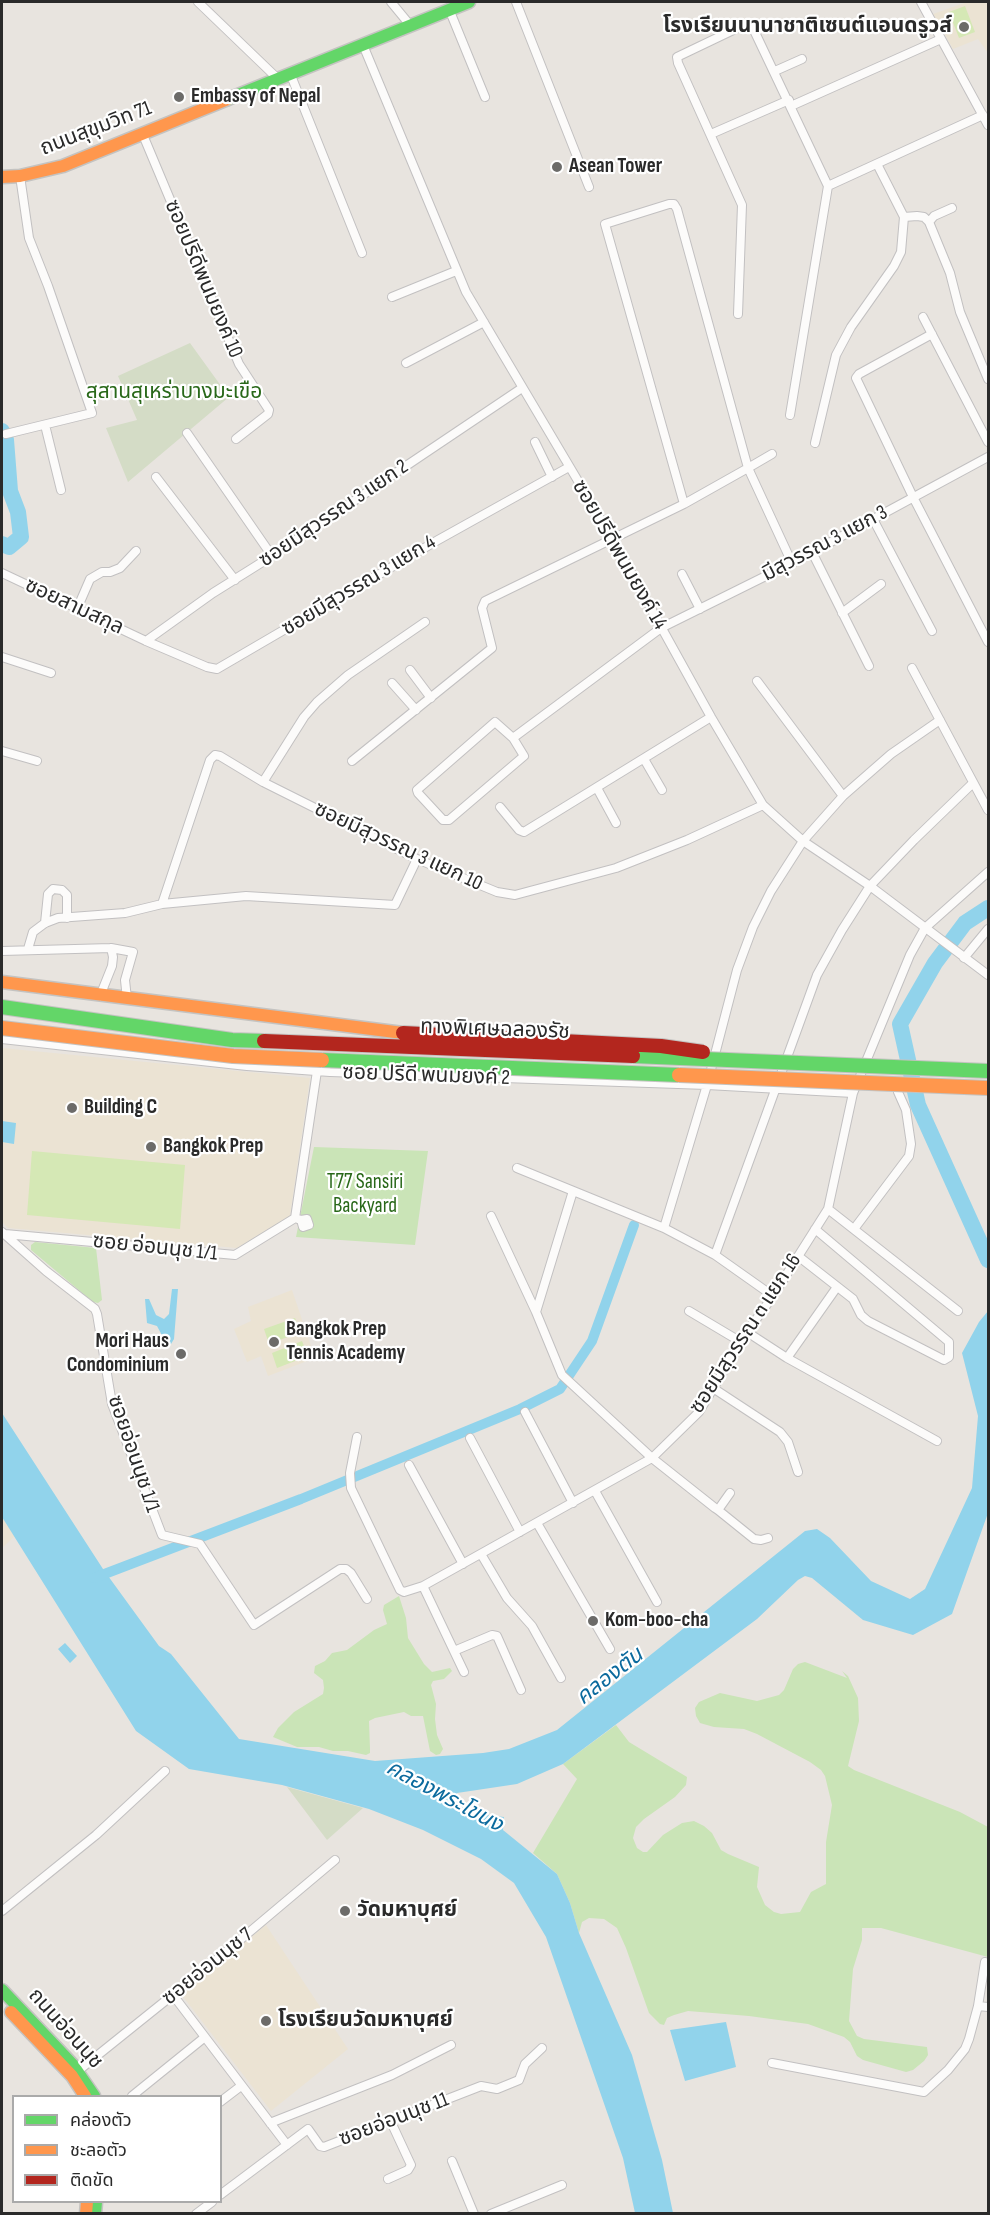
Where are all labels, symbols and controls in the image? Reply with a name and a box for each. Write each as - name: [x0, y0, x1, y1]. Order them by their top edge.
- place label: โรงเรียนนานาชาติเซนต์แอนดรูวส์: [663, 14, 952, 40]
- marker: โรงเรียนนานาชาติเซนต์แอนดรูวส์: [957, 20, 971, 34]
- place label: Embassy of Nepal: [191, 84, 321, 110]
- marker: Embassy of Nepal: [172, 90, 186, 104]
- street label: ถนนสุขุมวิท 71: [37, 96, 155, 162]
- place label: Asean Tower: [569, 154, 662, 180]
- marker: Asean Tower: [550, 160, 564, 174]
- street label: ซอยปรีดีพนมยงค์ 10: [158, 196, 248, 362]
- park label: สุสานสุเหร่าบางมะเขือ: [86, 380, 262, 406]
- street label: ซอยมีสุวรรณ 3 แยก 2: [254, 455, 414, 573]
- street label: ซอยปรีดีพนมยงค์ 14: [566, 476, 672, 634]
- street label: มีสุวรรณ 3 แยก 3: [758, 500, 892, 588]
- street label: ซอยมีสุวรรณ 3 แยก 4: [278, 530, 440, 642]
- street label: ซอยสามสกุล: [21, 573, 127, 641]
- street label: ซอยมีสุวรรณ 3 แยก 10: [310, 797, 486, 897]
- street label: ทางพิเศษฉลองรัช: [420, 1015, 570, 1045]
- street label: ซอย ปรีดี พนมยงค์ 2: [342, 1060, 510, 1092]
- place label: Building C: [84, 1095, 157, 1121]
- marker: Building C: [65, 1101, 79, 1115]
- place label: Bangkok Prep: [163, 1134, 263, 1160]
- marker: Bangkok Prep: [144, 1140, 158, 1154]
- park label: T77 Sansiri Backyard: [327, 1170, 403, 1220]
- street label: ซอย อ่อนนุช 1/1: [91, 1229, 219, 1267]
- street label: ซอยมีสุวรรณ ๓ แยก 16: [685, 1249, 807, 1419]
- place label: Bangkok Prep Tennis Academy: [286, 1317, 405, 1367]
- place label: Mori Haus Condominium: [67, 1329, 169, 1379]
- marker: Bangkok Prep Tennis Academy: [267, 1335, 281, 1349]
- marker: Mori Haus Condominium: [174, 1347, 188, 1361]
- street label: ซอยอ่อนนุช 1/1: [101, 1392, 165, 1516]
- place label: Kom-boo-cha: [605, 1608, 708, 1634]
- marker: Kom-boo-cha: [586, 1614, 600, 1628]
- water label: คลองตัน: [571, 1643, 649, 1711]
- water label: คลองพระโขนง: [381, 1755, 507, 1839]
- place label: วัดมหาบุศย์: [357, 1898, 457, 1924]
- marker: วัดมหาบุศย์: [338, 1904, 352, 1918]
- street label: ซอยอ่อนนุช 7: [158, 1923, 258, 2011]
- street label: ถนนอ่อนนุช: [22, 1983, 108, 2075]
- place label: โรงเรียนวัดมหาบุศย์: [278, 2008, 453, 2034]
- marker: โรงเรียนวัดมหาบุศย์: [259, 2014, 273, 2028]
- street label: ซอยอ่อนนุช 11: [336, 2088, 452, 2152]
- legend: [12, 2095, 222, 2203]
- text: คล่องตัว: [70, 2110, 132, 2131]
- text: ชะลอตัว: [70, 2140, 127, 2161]
- text: ติดขัด: [70, 2170, 113, 2191]

